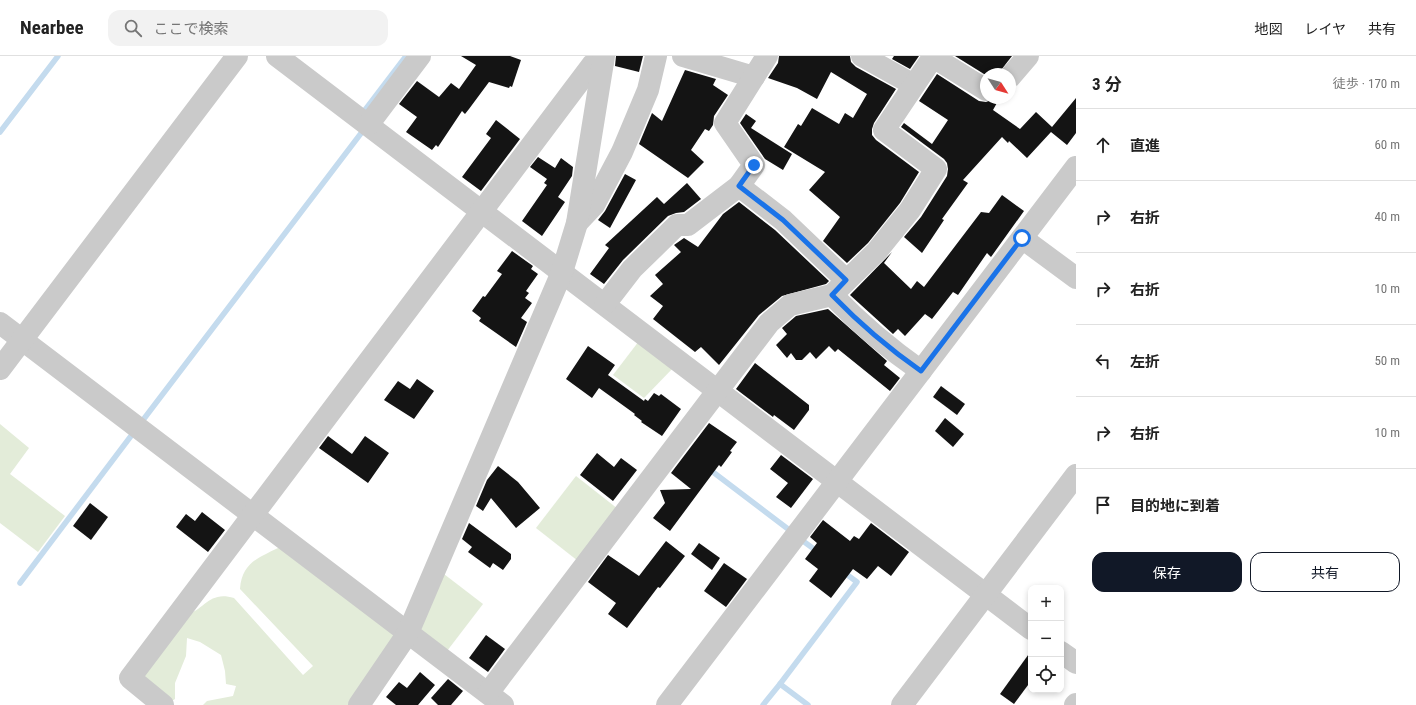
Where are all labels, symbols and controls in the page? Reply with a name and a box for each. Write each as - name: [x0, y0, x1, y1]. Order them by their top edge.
- search box: [108, 10, 388, 46]
- text: Nearbee: [20, 16, 84, 39]
- icon: search: [122, 17, 144, 39]
- text: ここで検索: [154, 20, 229, 38]
- text: 地図: [1254, 21, 1282, 37]
- text: レイヤ: [1304, 21, 1346, 37]
- text: 共有: [1368, 21, 1396, 37]
- north arrow: [980, 68, 1016, 104]
- text: 3 分: [1092, 74, 1122, 94]
- text: 徒歩 · 170 m: [1333, 76, 1400, 91]
- icon: ahead: [1092, 134, 1114, 156]
- text: 直進: [1130, 137, 1160, 155]
- text: 60 m: [1374, 137, 1400, 152]
- route end: [745, 156, 763, 174]
- icon: right: [1092, 206, 1114, 228]
- text: 右折: [1130, 209, 1160, 227]
- text: 40 m: [1374, 209, 1400, 224]
- route start: [1013, 229, 1031, 247]
- icon: right: [1092, 278, 1114, 300]
- text: 右折: [1130, 281, 1160, 299]
- text: 10 m: [1374, 281, 1400, 296]
- icon: left: [1092, 350, 1114, 372]
- text: 左折: [1130, 353, 1160, 371]
- text: 50 m: [1374, 353, 1400, 368]
- icon: right: [1092, 422, 1114, 444]
- text: 右折: [1130, 425, 1160, 443]
- text: 10 m: [1374, 425, 1400, 440]
- icon: arrive: [1092, 494, 1114, 516]
- text: 目的地に到着: [1130, 497, 1220, 515]
- button: 保存: [1092, 552, 1242, 592]
- button: 共有: [1250, 552, 1400, 592]
- map controls: [1028, 585, 1064, 693]
- button: +: [1028, 585, 1064, 621]
- button: −: [1028, 621, 1064, 657]
- button: locate: [1028, 657, 1064, 693]

